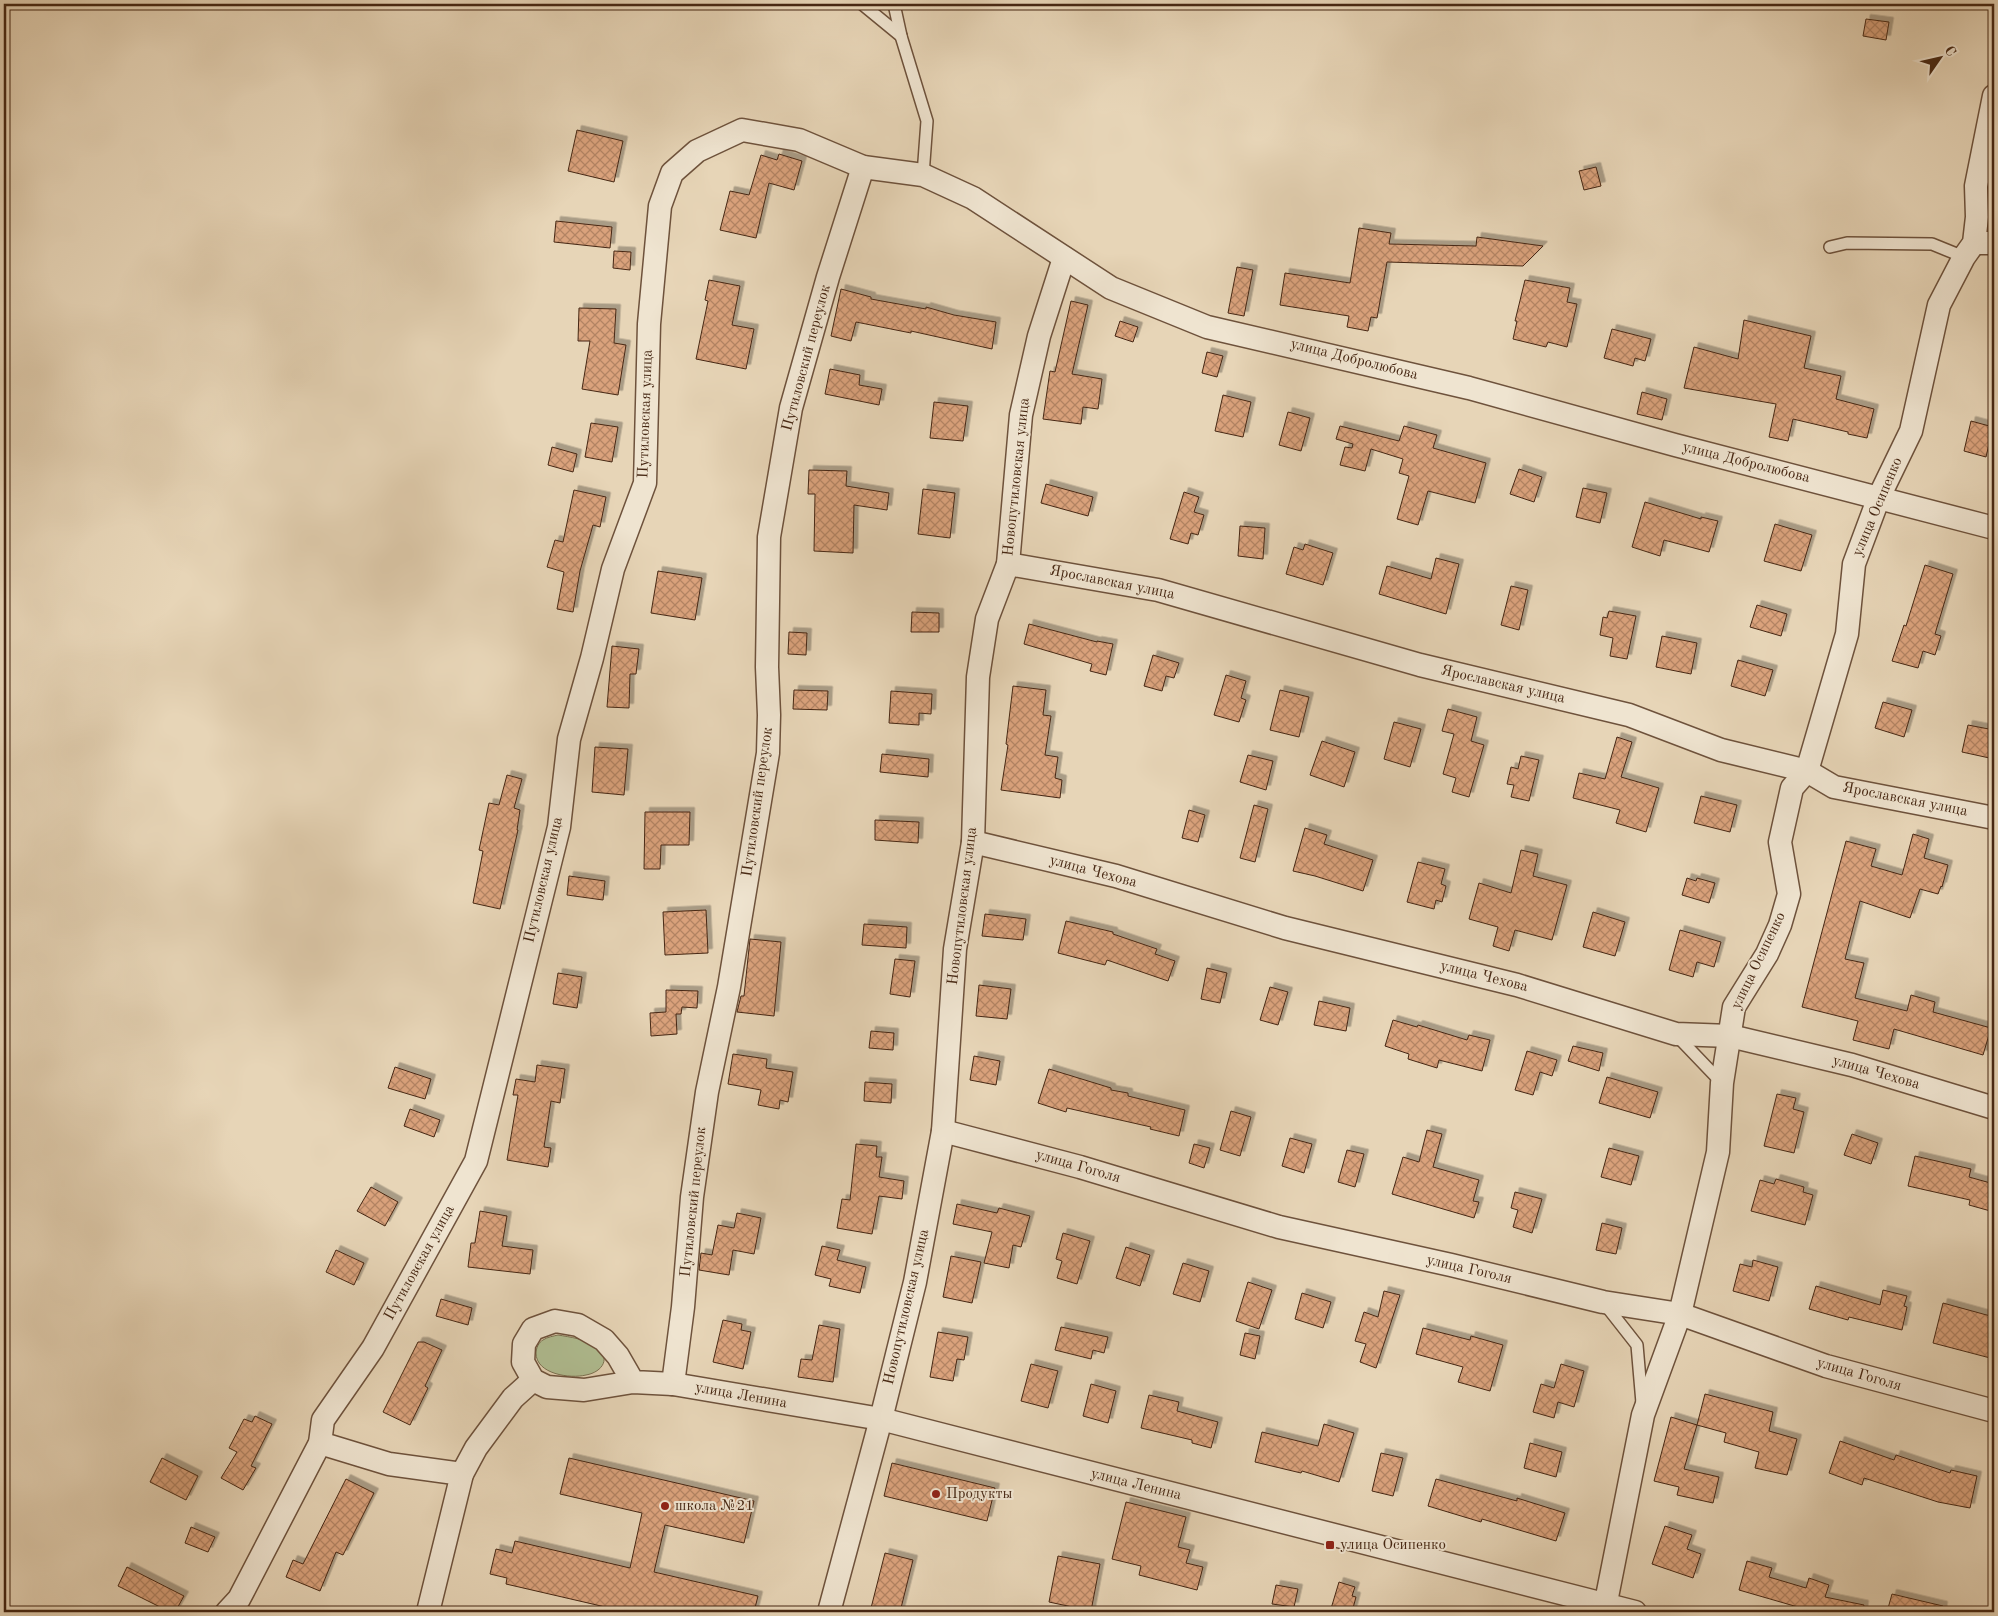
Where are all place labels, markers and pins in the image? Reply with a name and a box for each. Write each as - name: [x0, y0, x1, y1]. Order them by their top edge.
- place label: Продукты: [946, 1487, 1013, 1502]
- marker: Продукты: [930, 1488, 942, 1500]
- place label: школа №21: [675, 1499, 754, 1514]
- marker: школа №21: [659, 1500, 671, 1512]
- place label: улица Осипенко: [1340, 1538, 1446, 1553]
- marker: улица Осипенко: [1324, 1539, 1336, 1551]

